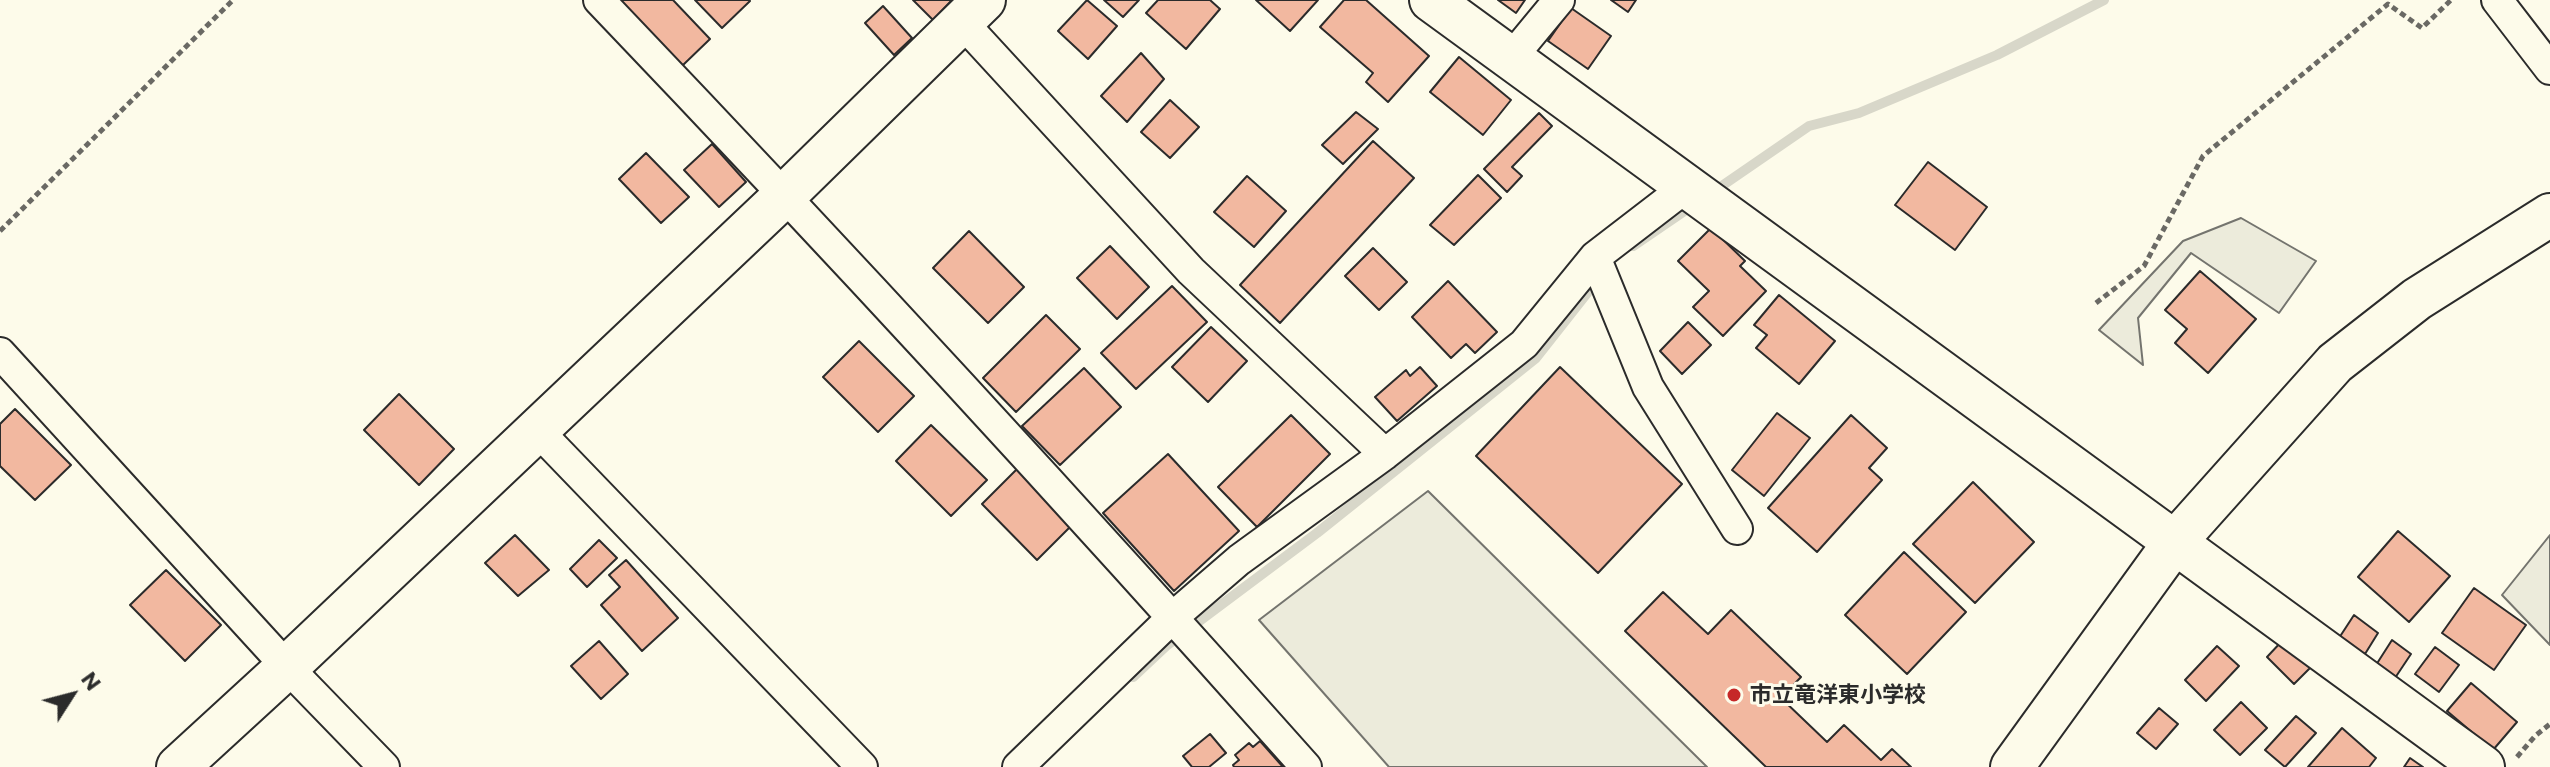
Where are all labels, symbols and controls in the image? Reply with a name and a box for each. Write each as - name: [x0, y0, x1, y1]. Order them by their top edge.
- north arrow: [32, 655, 112, 735]
- text: N: [76, 666, 108, 695]
- place label: 市立竜洋東小学校: [1750, 682, 1926, 708]
- marker: 市立竜洋東小学校: [1725, 686, 1743, 704]

